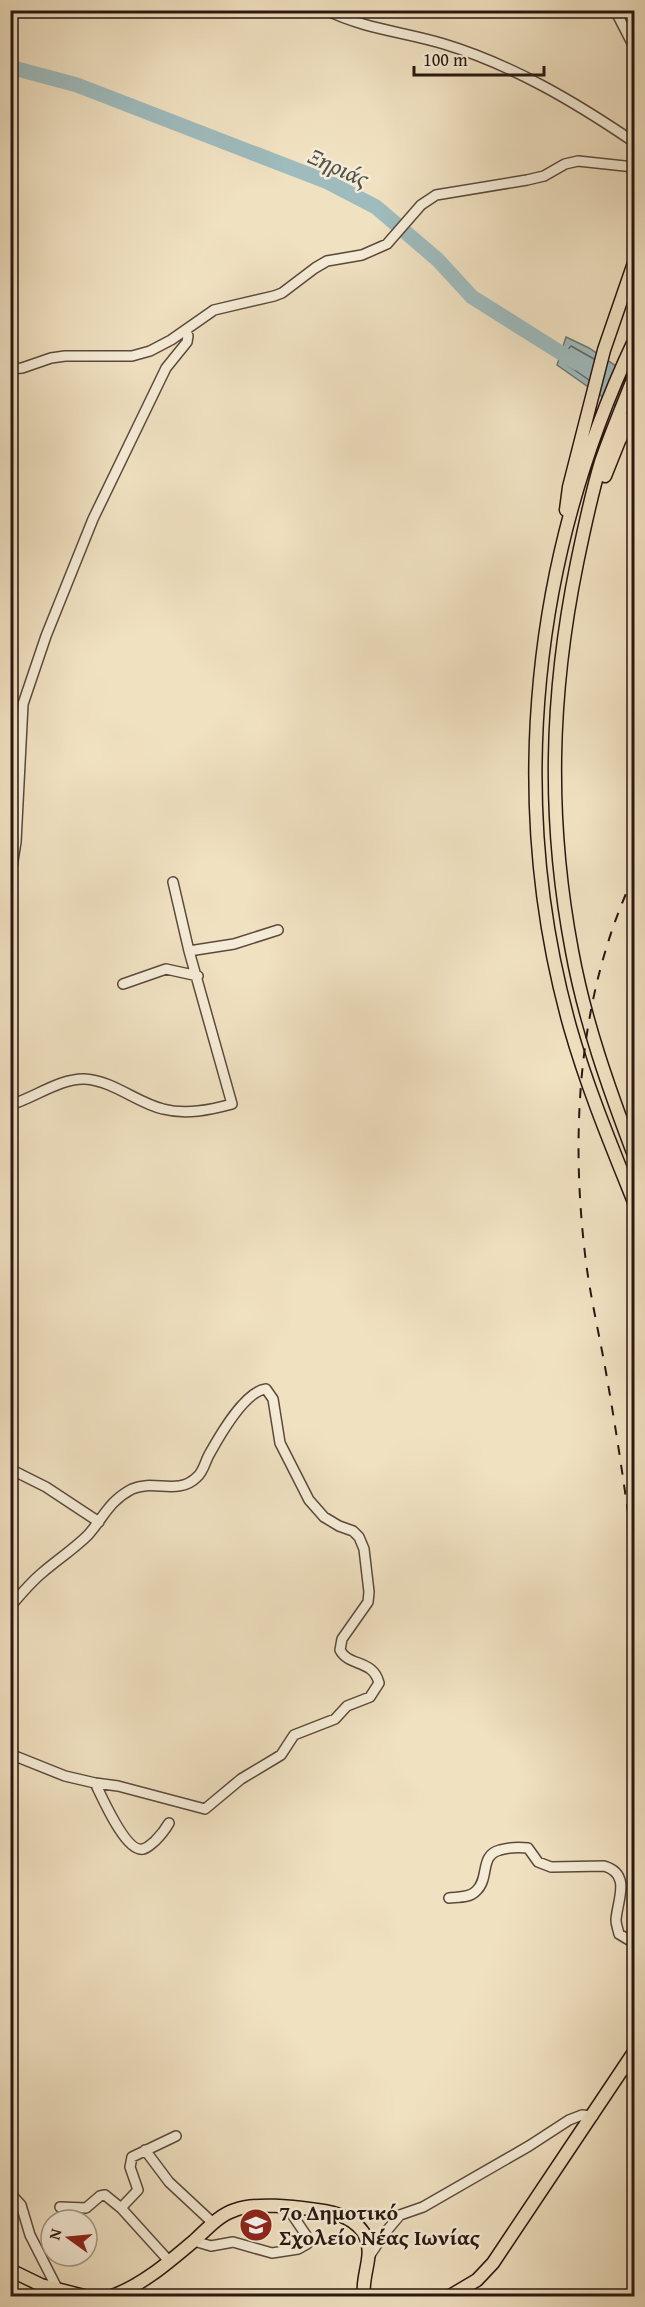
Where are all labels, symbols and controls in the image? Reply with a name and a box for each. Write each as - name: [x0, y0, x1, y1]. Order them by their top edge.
- scale bar: [414, 39, 544, 77]
- text: 100 m: [423, 46, 468, 73]
- water label: Ξηριάς: [303, 138, 375, 196]
- place label: 7ο Δημοτικό Σχολείο Νέας Ιωνίας: [279, 2196, 481, 2253]
- school or university icon: 7ο Δημοτικό Σχολείο Νέας Ιωνίας: [238, 2207, 274, 2243]
- north arrow: [39, 2208, 99, 2268]
- text: N: [42, 2226, 68, 2242]

